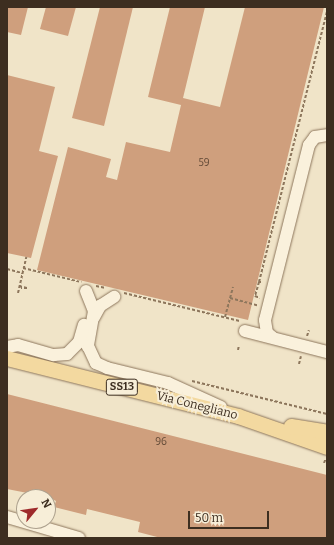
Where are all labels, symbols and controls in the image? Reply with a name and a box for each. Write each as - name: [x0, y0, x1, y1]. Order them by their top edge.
- house number: 59: [198, 158, 210, 170]
- road number: SS13: [105, 378, 139, 396]
- street label: Via Conegliano: [155, 389, 239, 423]
- house number: 96: [155, 437, 167, 449]
- north arrow: [16, 489, 56, 529]
- text: N: [38, 497, 54, 510]
- scale bar: [190, 503, 271, 529]
- text: 50 m: [195, 511, 223, 525]

